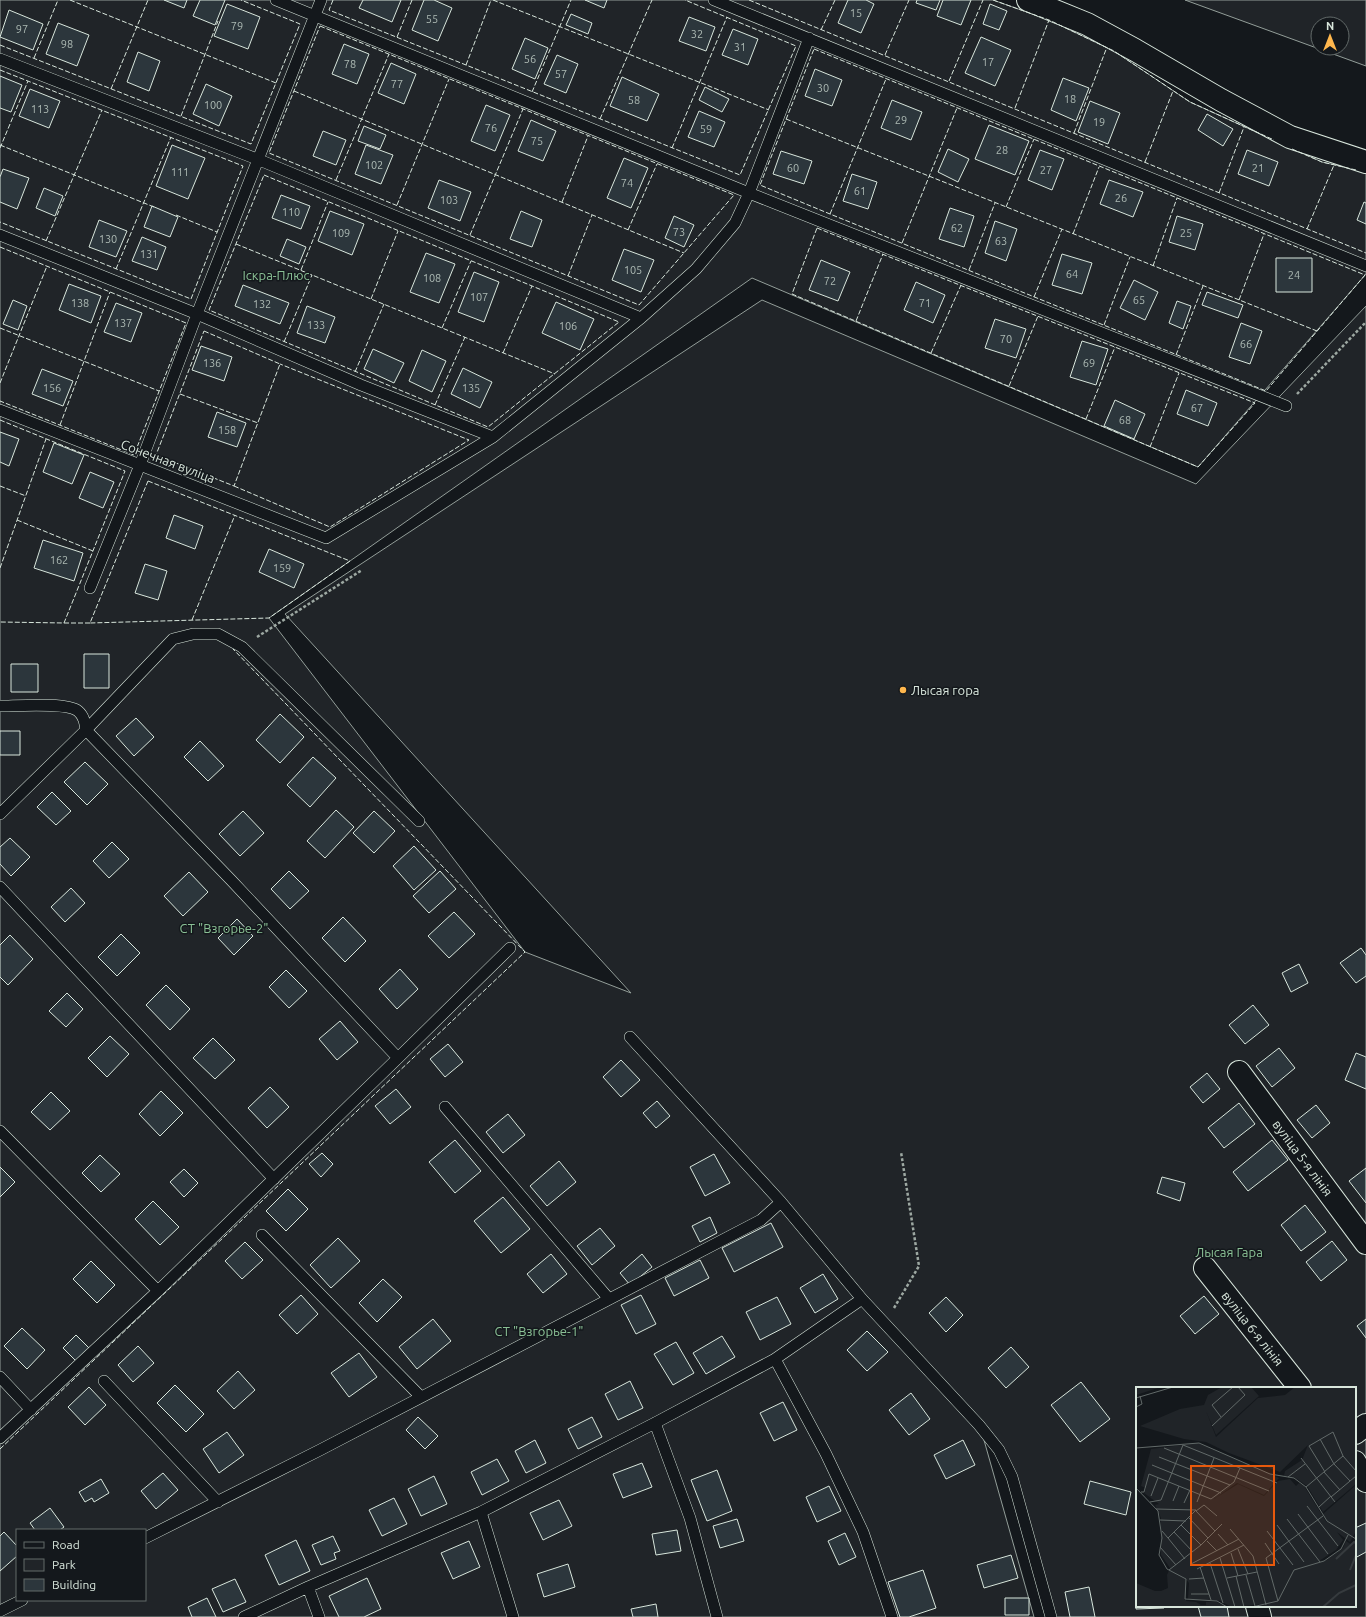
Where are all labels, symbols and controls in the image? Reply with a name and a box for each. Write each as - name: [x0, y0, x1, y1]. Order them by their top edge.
- house number: 15: [850, 7, 862, 19]
- house number: 55: [426, 13, 438, 25]
- north arrow: [1310, 16, 1350, 56]
- house number: 79: [231, 20, 243, 32]
- text: N: [1326, 20, 1334, 32]
- house number: 97: [16, 23, 28, 35]
- house number: 32: [691, 28, 703, 40]
- house number: 98: [61, 38, 73, 50]
- house number: 31: [734, 41, 746, 53]
- house number: 56: [524, 53, 536, 65]
- house number: 17: [982, 56, 994, 68]
- house number: 78: [344, 58, 356, 70]
- house number: 57: [555, 68, 567, 80]
- house number: 77: [391, 78, 403, 90]
- house number: 30: [817, 82, 829, 94]
- house number: 18: [1064, 93, 1076, 105]
- house number: 58: [628, 94, 640, 106]
- house number: 100: [204, 99, 222, 111]
- house number: 113: [31, 103, 49, 115]
- house number: 29: [895, 114, 907, 126]
- house number: 19: [1093, 116, 1105, 128]
- house number: 76: [485, 122, 497, 134]
- house number: 59: [700, 123, 712, 135]
- house number: 75: [531, 135, 543, 147]
- house number: 28: [996, 144, 1008, 156]
- house number: 102: [365, 159, 383, 171]
- house number: 60: [787, 162, 799, 174]
- house number: 21: [1252, 162, 1264, 174]
- house number: 27: [1040, 164, 1052, 176]
- house number: 111: [171, 166, 189, 178]
- house number: 74: [621, 177, 633, 189]
- house number: 61: [854, 185, 866, 197]
- house number: 26: [1115, 192, 1127, 204]
- house number: 103: [440, 194, 458, 206]
- house number: 110: [282, 206, 300, 218]
- house number: 62: [951, 222, 963, 234]
- house number: 73: [673, 226, 685, 238]
- house number: 109: [332, 227, 350, 239]
- house number: 25: [1180, 227, 1192, 239]
- house number: 130: [99, 233, 117, 245]
- house number: 63: [995, 235, 1007, 247]
- house number: 131: [140, 248, 158, 260]
- house number: 105: [624, 264, 642, 276]
- park label: Іскра-Плюс: [242, 268, 310, 282]
- house number: 64: [1066, 268, 1078, 280]
- house number: 24: [1288, 269, 1300, 281]
- house number: 108: [423, 272, 441, 284]
- house number: 72: [824, 275, 836, 287]
- house number: 107: [470, 291, 488, 303]
- house number: 65: [1133, 294, 1145, 306]
- house number: 138: [71, 297, 89, 309]
- house number: 71: [919, 297, 931, 309]
- house number: 132: [253, 298, 271, 310]
- house number: 137: [114, 317, 132, 329]
- house number: 133: [307, 319, 325, 331]
- house number: 106: [559, 320, 577, 332]
- house number: 70: [1000, 333, 1012, 345]
- house number: 66: [1240, 338, 1252, 350]
- house number: 136: [203, 357, 221, 369]
- house number: 69: [1083, 357, 1095, 369]
- house number: 156: [43, 382, 61, 394]
- house number: 135: [462, 382, 480, 394]
- house number: 67: [1191, 402, 1203, 414]
- house number: 68: [1119, 414, 1131, 426]
- house number: 158: [218, 424, 236, 436]
- street label: Сонечная вуліца: [119, 437, 217, 485]
- house number: 162: [50, 554, 68, 566]
- house number: 159: [273, 562, 291, 574]
- place label: Лысая гора: [911, 683, 980, 697]
- marker: Лысая гора: [898, 685, 908, 695]
- park label: СТ "Взгорье-2": [180, 921, 268, 935]
- street label: вуліца 5-я лінія: [1270, 1117, 1336, 1199]
- park label: Лысая Гара: [1195, 1245, 1263, 1259]
- street label: вуліца 6-я лінія: [1219, 1288, 1286, 1368]
- park label: СТ "Взгорье-1": [495, 1324, 583, 1338]
- inset map: [1136, 1387, 1356, 1607]
- legend: [16, 1529, 146, 1601]
- text: Road: [52, 1538, 80, 1551]
- text: Park: [52, 1558, 76, 1571]
- text: Building: [52, 1578, 96, 1591]

